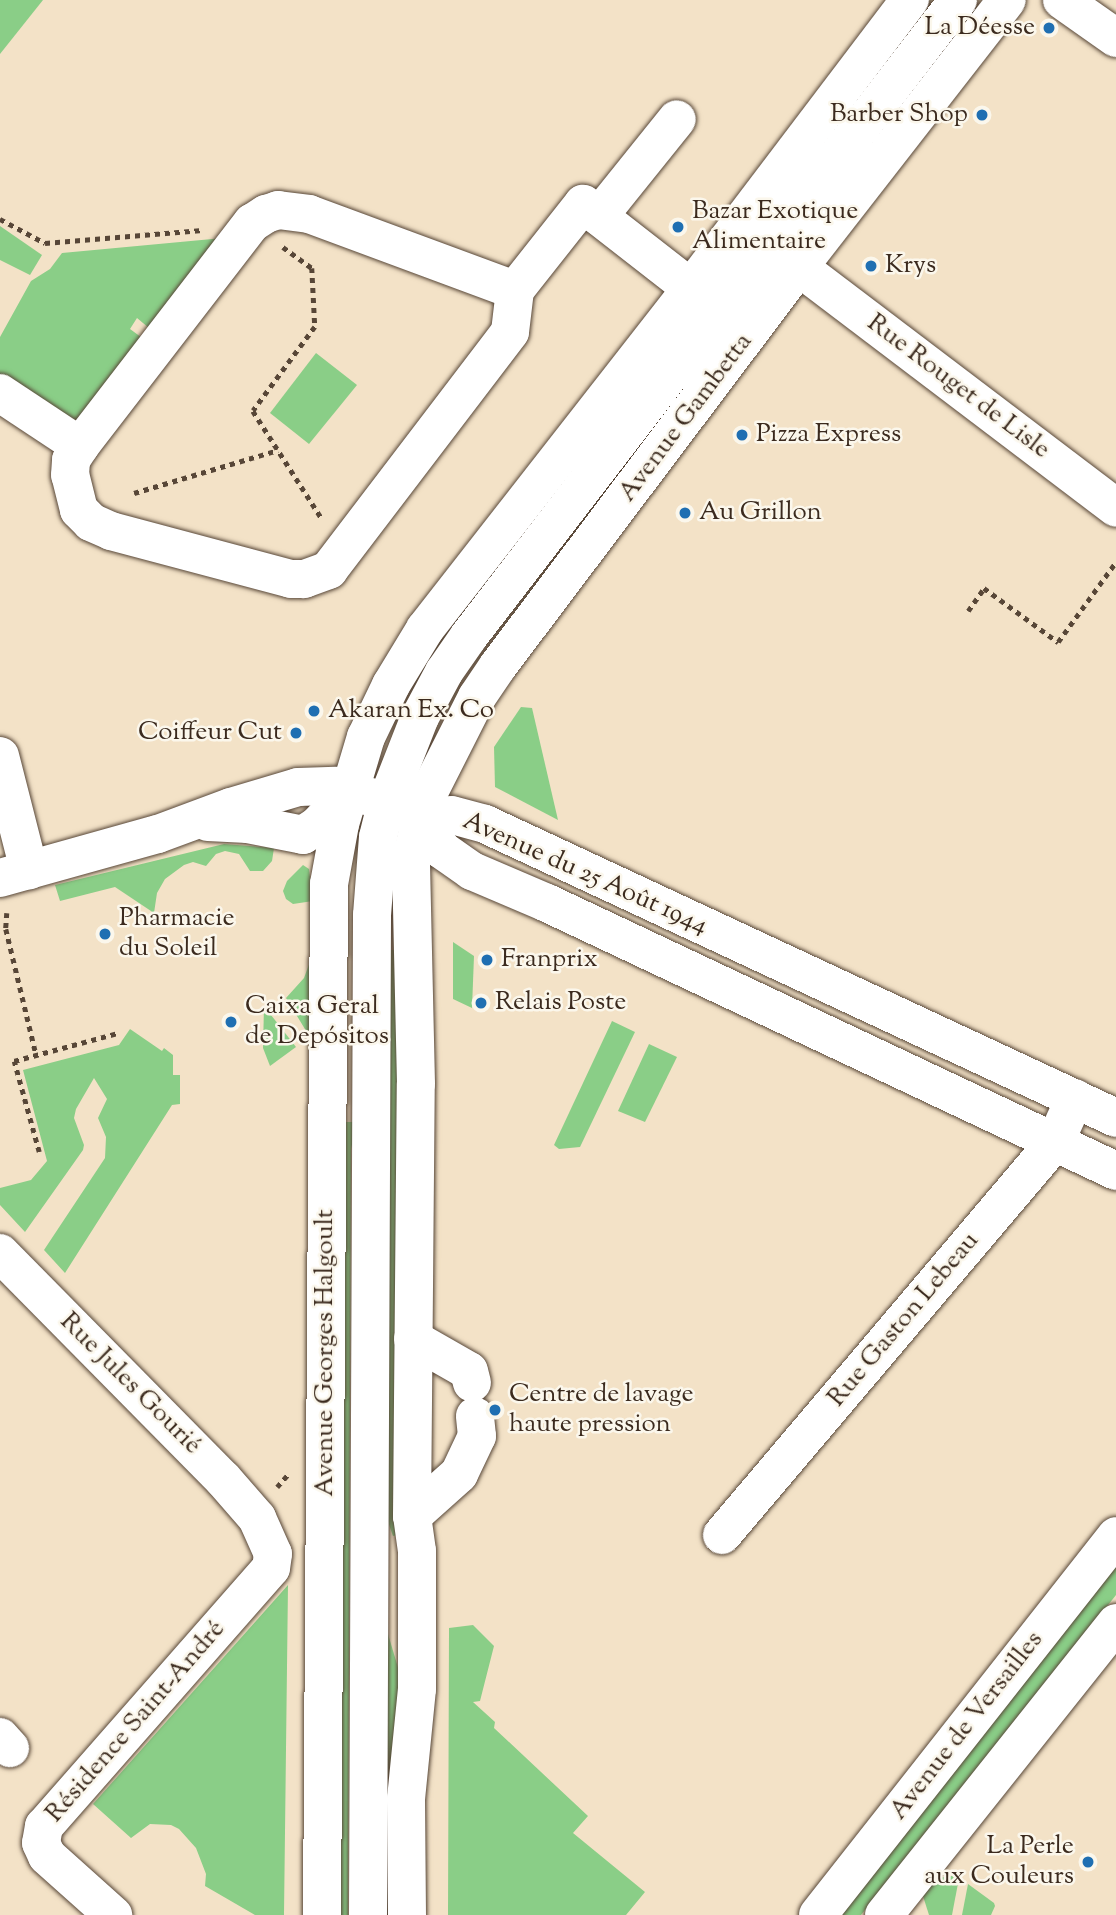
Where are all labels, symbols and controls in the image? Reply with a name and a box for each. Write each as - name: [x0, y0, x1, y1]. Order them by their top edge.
- place label: La Déesse: [924, 12, 1035, 44]
- marker: La Déesse: [1041, 20, 1057, 36]
- place label: Barber Shop: [830, 99, 968, 131]
- marker: Barber Shop: [974, 107, 990, 123]
- place label: Bazar Exotique Alimentaire: [692, 196, 858, 258]
- marker: Bazar Exotique Alimentaire: [670, 219, 686, 235]
- place label: Krys: [885, 250, 936, 282]
- marker: Krys: [863, 258, 879, 274]
- street label: Rue Rouget de Lisle: [860, 308, 1056, 466]
- street label: Avenue Gambetta: [612, 328, 760, 508]
- place label: Pizza Express: [756, 419, 901, 451]
- marker: Pizza Express: [734, 427, 750, 443]
- place label: Au Grillon: [699, 497, 822, 529]
- marker: Au Grillon: [677, 505, 693, 521]
- place label: Akaran Ex. Co: [328, 695, 494, 727]
- marker: Akaran Ex. Co: [306, 703, 322, 719]
- place label: Coiffeur Cut: [138, 717, 282, 749]
- marker: Coiffeur Cut: [288, 725, 304, 741]
- street label: Avenue du 25 Août 1944: [458, 806, 712, 942]
- place label: Pharmacie du Soleil: [119, 903, 235, 964]
- marker: Pharmacie du Soleil: [97, 926, 113, 942]
- place label: Franprix: [501, 944, 598, 976]
- marker: Franprix: [479, 952, 495, 968]
- place label: Relais Poste: [495, 987, 626, 1019]
- place label: Caixa Geral de Depósitos: [245, 991, 389, 1052]
- marker: Relais Poste: [473, 995, 489, 1011]
- marker: Caixa Geral de Depósitos: [223, 1014, 239, 1030]
- street label: Avenue Georges Halgoult: [310, 1209, 342, 1497]
- street label: Rue Gaston Lebeau: [822, 1226, 986, 1414]
- street label: Rue Jules Gourié: [53, 1307, 207, 1461]
- place label: Centre de lavage haute pression: [509, 1379, 694, 1440]
- marker: Centre de lavage haute pression: [487, 1402, 503, 1418]
- street label: Résidence Saint-André: [40, 1615, 232, 1829]
- street label: Avenue de Versailles: [884, 1625, 1050, 1827]
- place label: La Perle aux Couleurs: [924, 1831, 1074, 1892]
- marker: La Perle aux Couleurs: [1080, 1854, 1096, 1870]

